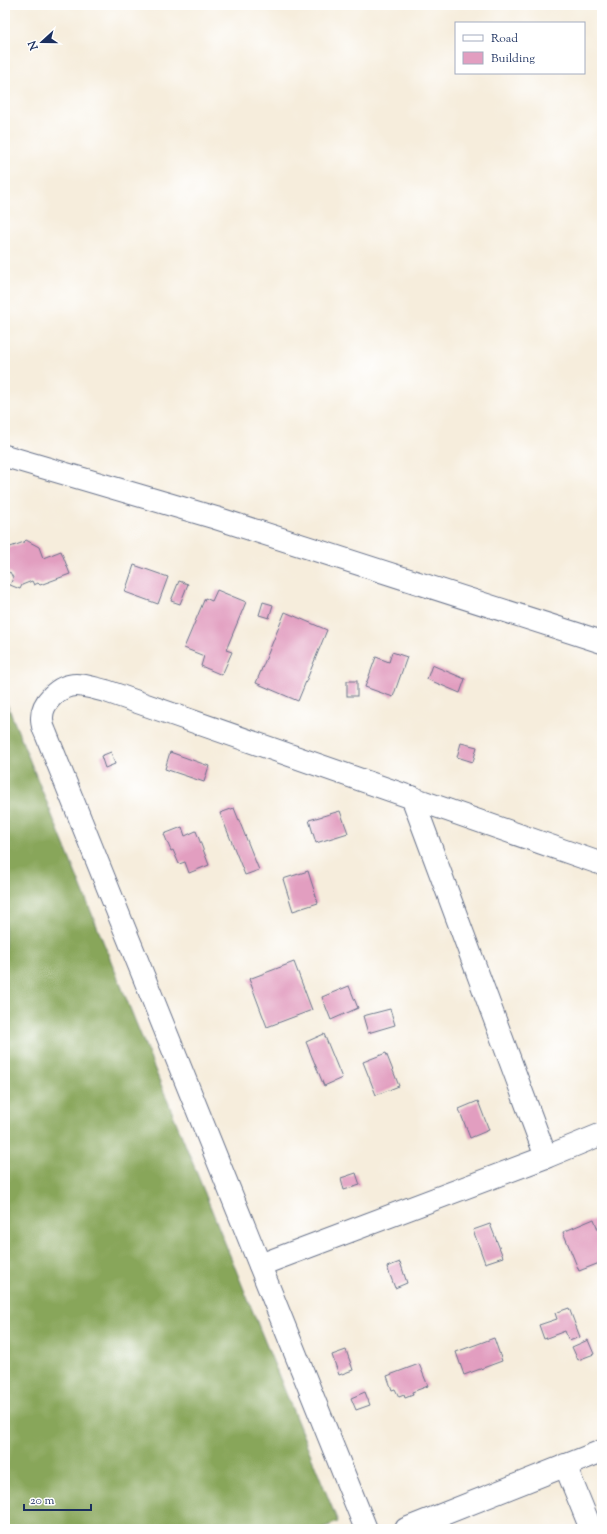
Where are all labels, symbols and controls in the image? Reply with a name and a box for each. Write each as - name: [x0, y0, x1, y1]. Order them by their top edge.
- north arrow: [22, 22, 62, 62]
- legend: [455, 22, 585, 74]
- text: Road: [491, 30, 518, 48]
- text: N: [24, 38, 43, 53]
- text: Building: [491, 50, 535, 68]
- scale bar: [24, 1486, 91, 1512]
- text: 20 m: [30, 1492, 55, 1510]

